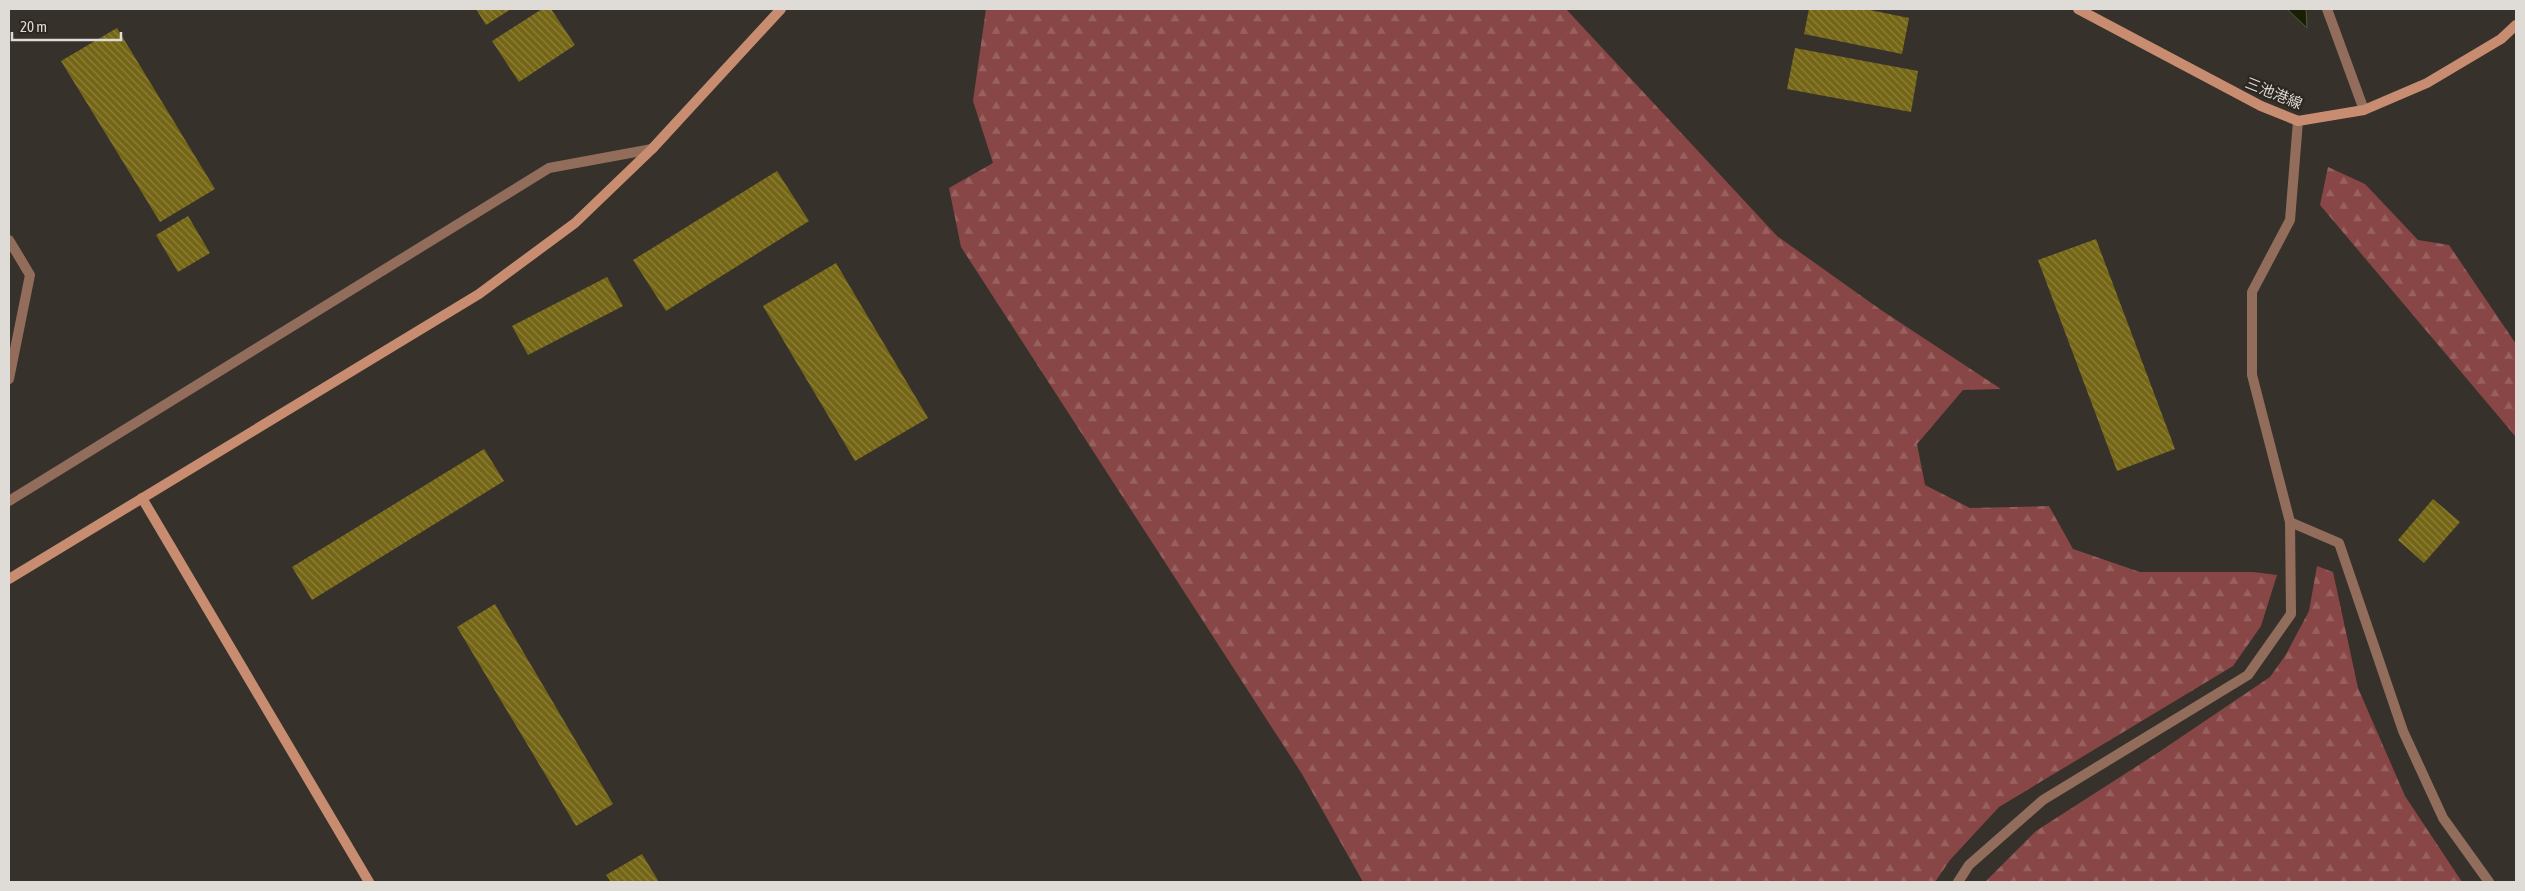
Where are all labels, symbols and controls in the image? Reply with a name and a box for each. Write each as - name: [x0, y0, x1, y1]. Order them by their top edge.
- scale bar: [12, 10, 121, 42]
- text: 20 m: [20, 18, 47, 35]
- street label: 三池港線: [2243, 74, 2305, 112]

